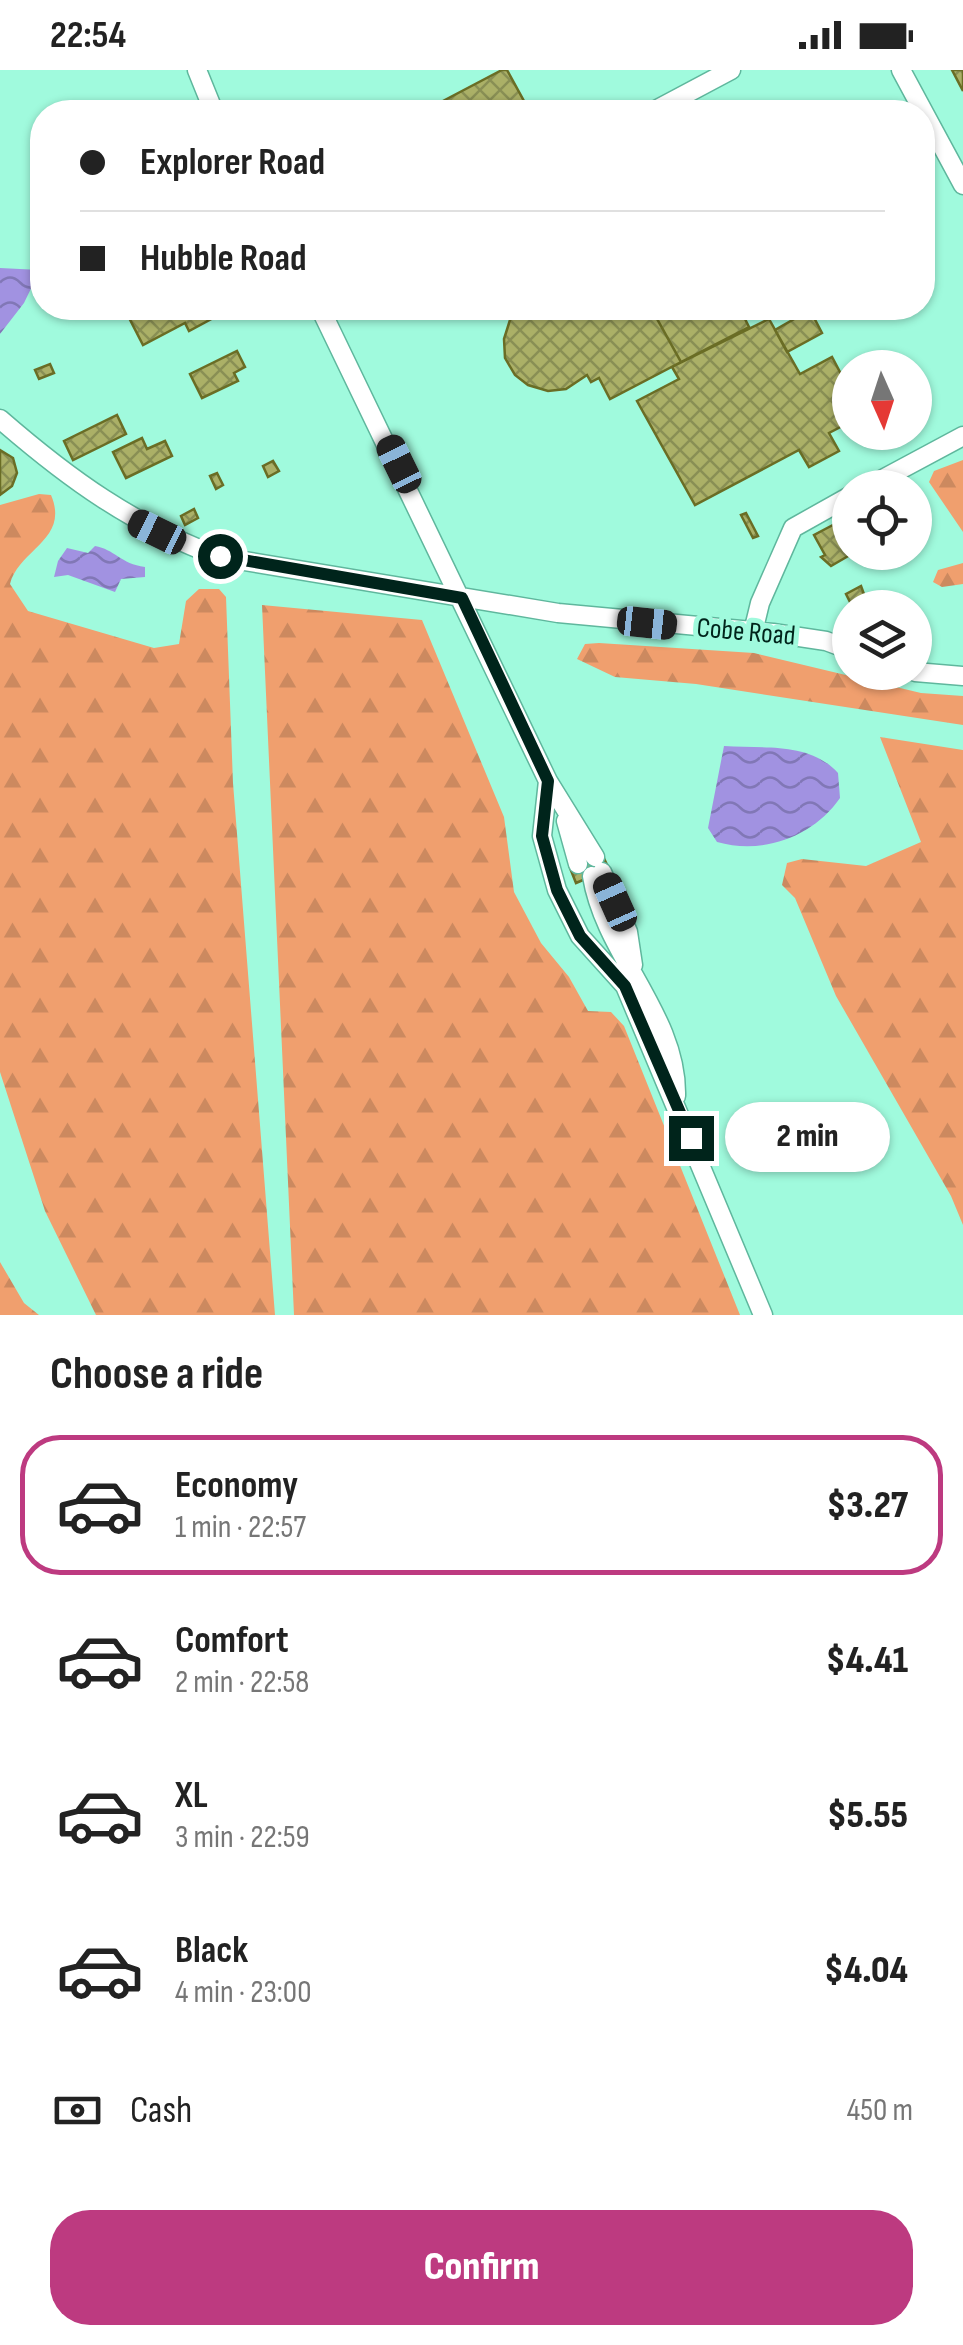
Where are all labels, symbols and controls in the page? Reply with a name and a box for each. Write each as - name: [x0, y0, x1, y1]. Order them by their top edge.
- text: 22:54: [50, 13, 126, 58]
- text: Explorer Road: [140, 140, 325, 185]
- text: Hubble Road: [140, 236, 307, 281]
- north arrow: [832, 350, 932, 450]
- map controls: [832, 350, 932, 690]
- car: [372, 430, 426, 498]
- button: locate: [832, 470, 932, 570]
- car: [123, 505, 191, 559]
- route start: [198, 534, 243, 579]
- button: layers: [832, 590, 932, 690]
- car: [616, 605, 678, 641]
- street label: Cobe Road: [695, 611, 797, 653]
- car: [589, 868, 641, 936]
- callout: 2 min: [726, 1103, 891, 1173]
- route end: [669, 1116, 714, 1161]
- text: 2 min: [776, 1117, 839, 1156]
- text: Choose a ride: [50, 1347, 263, 1402]
- icon: car: [55, 1460, 145, 1550]
- text: Economy: [175, 1463, 298, 1508]
- text: $3.27: [827, 1483, 908, 1528]
- text: 1 min · 22:57: [175, 1508, 306, 1547]
- icon: car: [55, 1615, 145, 1705]
- text: Comfort: [175, 1618, 289, 1663]
- text: $4.41: [826, 1638, 908, 1683]
- text: 2 min · 22:58: [175, 1663, 309, 1702]
- icon: car: [55, 1770, 145, 1860]
- text: XL: [175, 1773, 208, 1818]
- text: $5.55: [827, 1793, 908, 1838]
- text: 3 min · 22:59: [175, 1818, 310, 1857]
- icon: car: [55, 1925, 145, 2015]
- text: Black: [175, 1928, 248, 1973]
- text: $4.04: [824, 1948, 908, 1993]
- text: 4 min · 23:00: [175, 1973, 311, 2012]
- icon: cash: [50, 2083, 105, 2138]
- text: Cash: [130, 2088, 192, 2133]
- text: 450 m: [847, 2091, 913, 2130]
- button: Confirm: [50, 2210, 913, 2325]

